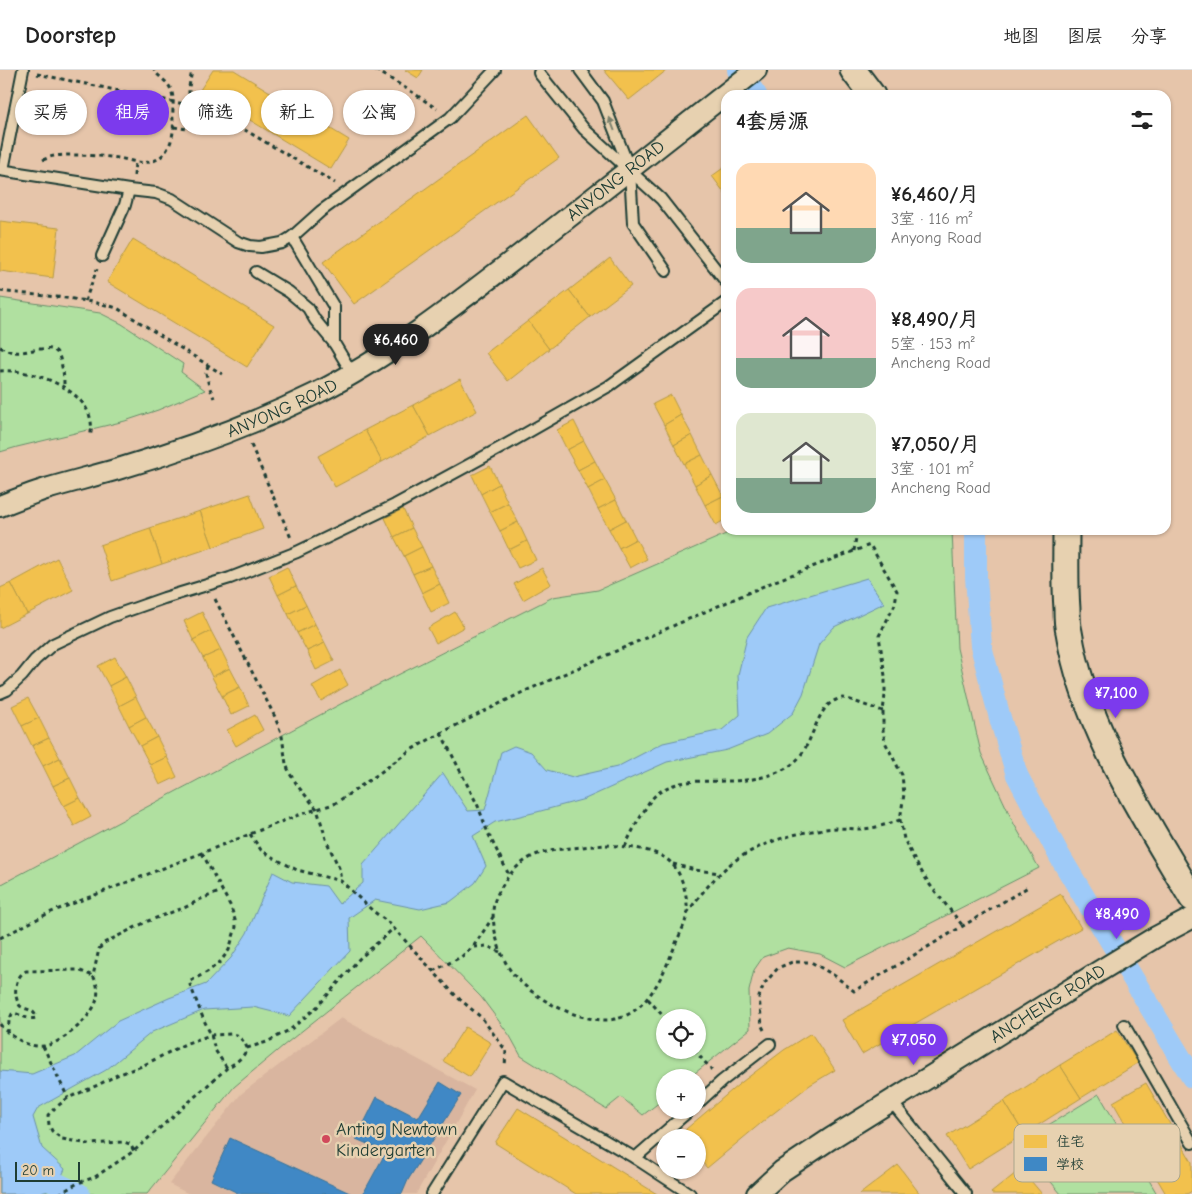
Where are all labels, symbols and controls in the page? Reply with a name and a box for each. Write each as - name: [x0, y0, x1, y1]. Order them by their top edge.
- text: Doorstep: [25, 21, 116, 49]
- text: 地图: [1003, 26, 1039, 47]
- text: 图层: [1067, 26, 1103, 47]
- text: 分享: [1131, 26, 1167, 47]
- chip: 买房: [15, 90, 87, 135]
- chip: 租房: [97, 90, 169, 135]
- chip: 筛选: [179, 90, 251, 135]
- chip: 新上: [261, 90, 333, 135]
- chip: 公寓: [343, 90, 415, 135]
- icon: filters: [1128, 106, 1156, 134]
- text: 4套房源: [736, 109, 809, 133]
- one-way arrow: [608, 116, 616, 131]
- street label: ANYONG ROAD: [562, 136, 669, 225]
- text: ¥6,460/月: [891, 182, 979, 206]
- icon: home: [776, 183, 836, 243]
- text: 3室 · 116 m²: [891, 210, 973, 228]
- text: Anyong Road: [891, 229, 982, 247]
- text: ¥8,490/月: [891, 307, 979, 331]
- icon: home: [776, 308, 836, 368]
- pin: ¥6,460: [355, 324, 437, 366]
- text: ¥6,460: [374, 331, 418, 349]
- text: 5室 · 153 m²: [891, 335, 975, 353]
- text: Ancheng Road: [891, 354, 991, 372]
- street label: ANYONG ROAD: [224, 374, 341, 442]
- text: ¥7,050/月: [891, 432, 980, 456]
- icon: home: [776, 433, 836, 493]
- text: 3室 · 101 m²: [891, 460, 974, 478]
- text: Ancheng Road: [891, 479, 991, 497]
- pin: ¥7,100: [1075, 676, 1157, 719]
- text: ¥7,100: [1095, 684, 1137, 702]
- pin: ¥8,490: [1076, 898, 1158, 940]
- text: ¥8,490: [1095, 905, 1139, 923]
- street label: ANCHENG ROAD: [986, 960, 1109, 1047]
- map controls: [656, 1009, 706, 1179]
- button: locate: [656, 1009, 706, 1059]
- pin: ¥7,050: [873, 1024, 955, 1066]
- text: ¥7,050: [892, 1031, 936, 1049]
- button: +: [656, 1069, 706, 1119]
- place label: Anting Newtown Kindergarten: [336, 1119, 458, 1161]
- legend: [1014, 1124, 1180, 1182]
- button: −: [656, 1129, 706, 1179]
- marker: Anting Newtown Kindergarten: [320, 1133, 332, 1145]
- text: 住宅: [1056, 1133, 1084, 1150]
- text: 学校: [1056, 1156, 1084, 1173]
- scale bar: [15, 1159, 80, 1182]
- text: 20 m: [22, 1162, 54, 1179]

